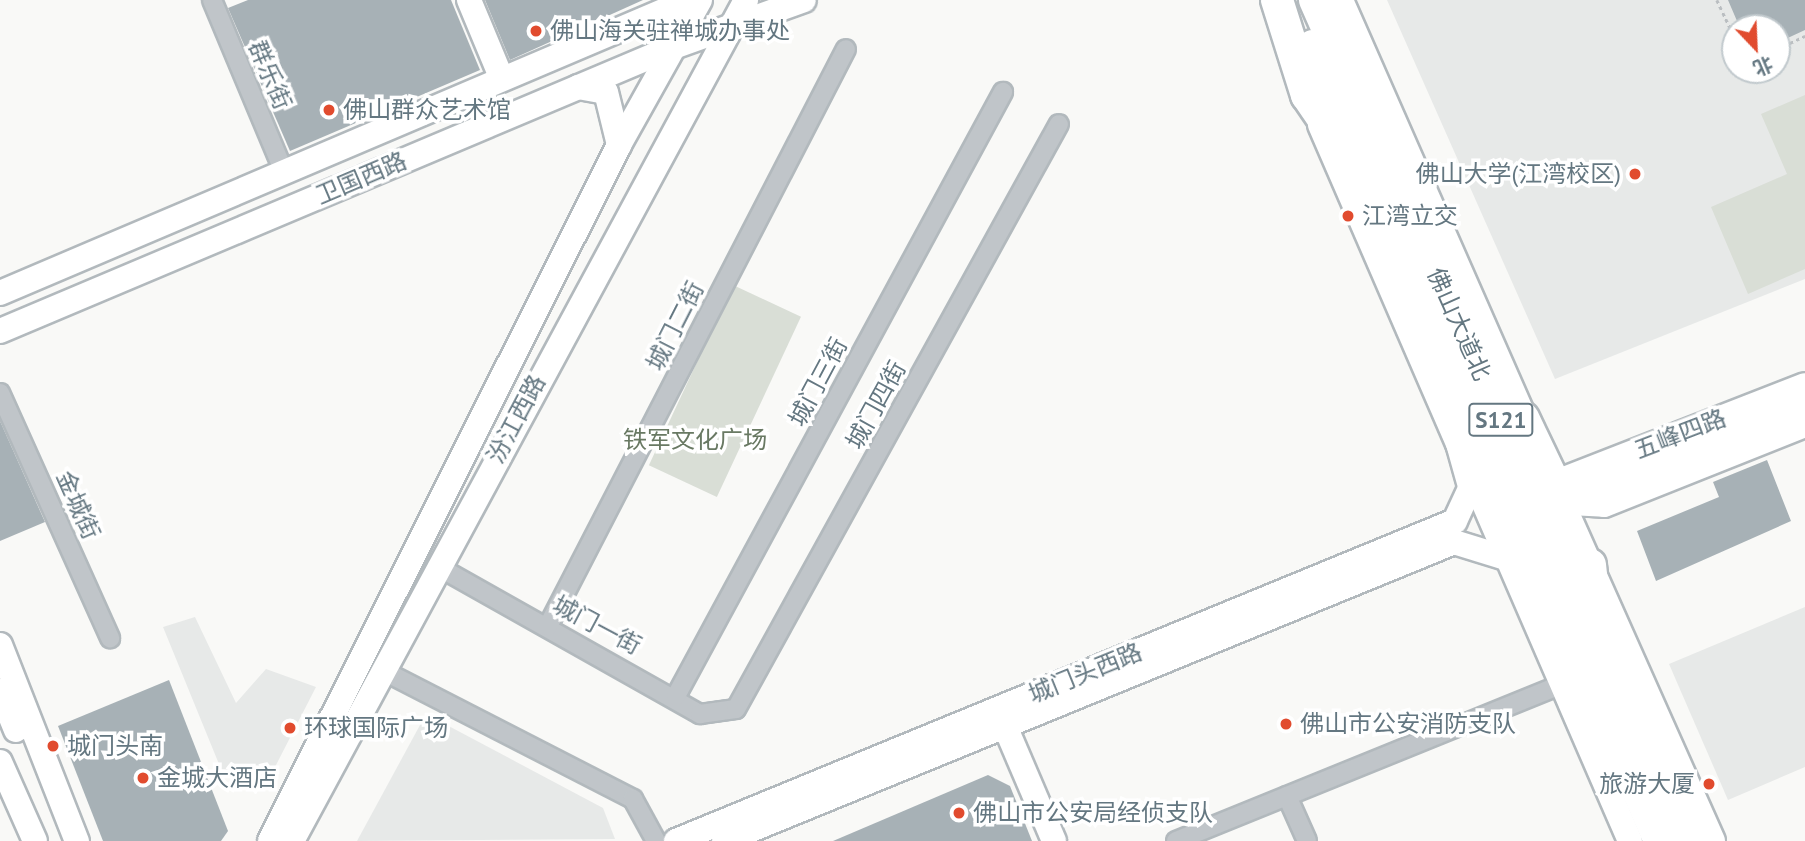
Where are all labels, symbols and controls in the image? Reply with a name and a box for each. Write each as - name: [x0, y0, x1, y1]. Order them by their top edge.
- north arrow: [1721, 14, 1791, 84]
- place label: 佛山海关驻禅城办事处: [550, 17, 790, 45]
- marker: 佛山海关驻禅城办事处: [528, 23, 544, 39]
- street label: 群乐街: [243, 36, 297, 114]
- text: 北: [1750, 52, 1777, 81]
- place label: 佛山群众艺术馆: [343, 96, 511, 124]
- marker: 佛山群众艺术馆: [321, 102, 337, 118]
- street label: 卫国西路: [311, 146, 411, 210]
- place label: 佛山大学(江湾校区): [1416, 160, 1621, 188]
- marker: 佛山大学(江湾校区): [1627, 166, 1643, 182]
- place label: 江湾立交: [1362, 202, 1458, 230]
- marker: 江湾立交: [1340, 208, 1356, 224]
- street label: 佛山大道北: [1421, 263, 1497, 385]
- street label: 城门二街: [640, 277, 710, 375]
- street label: 城门三街: [783, 333, 853, 431]
- street label: 城门四街: [840, 356, 912, 454]
- street label: 汾江西路: [481, 370, 551, 468]
- road number: S121: [1468, 400, 1534, 440]
- street label: 五峰四路: [1630, 403, 1730, 465]
- park label: 铁军文化广场: [623, 426, 767, 454]
- street label: 金城街: [50, 466, 106, 544]
- street label: 城门一街: [548, 590, 646, 660]
- street label: 城门头西路: [1024, 637, 1146, 709]
- place label: 佛山市公安消防支队: [1300, 710, 1516, 738]
- place label: 环球国际广场: [304, 714, 448, 742]
- marker: 佛山市公安消防支队: [1278, 716, 1294, 732]
- marker: 环球国际广场: [282, 720, 298, 736]
- place label: 城门头南: [67, 732, 163, 760]
- marker: 城门头南: [45, 738, 61, 754]
- place label: 金城大酒店: [157, 764, 277, 792]
- marker: 金城大酒店: [135, 770, 151, 786]
- place label: 旅游大厦: [1599, 770, 1695, 798]
- marker: 旅游大厦: [1701, 776, 1717, 792]
- place label: 佛山市公安局经侦支队: [973, 799, 1213, 827]
- marker: 佛山市公安局经侦支队: [951, 805, 967, 821]

